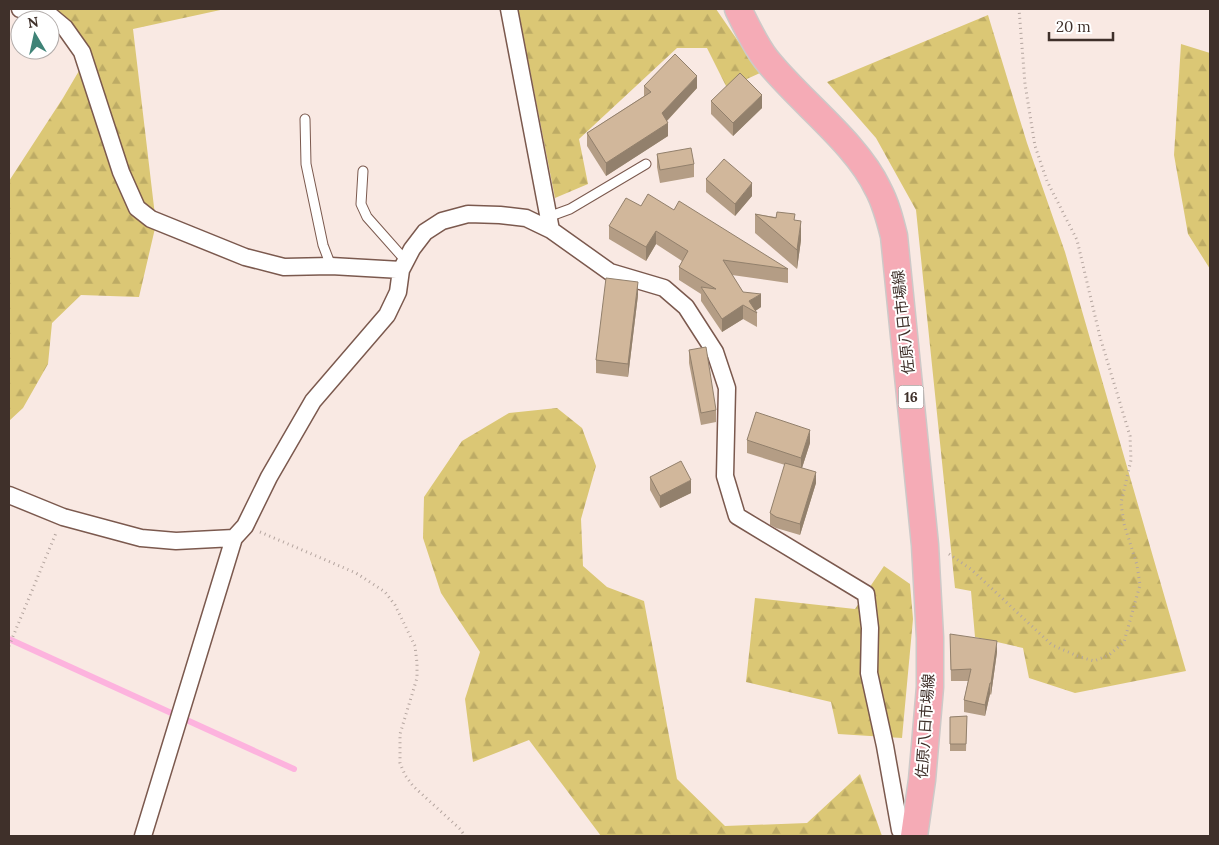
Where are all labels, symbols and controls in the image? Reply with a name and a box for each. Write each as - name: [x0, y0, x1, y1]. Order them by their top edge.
- north arrow: [10, 10, 60, 60]
- scale bar: [1049, 10, 1113, 42]
- text: N: [26, 12, 40, 32]
- text: 20 m: [1056, 17, 1091, 36]
- street label: 佐原八日市場線: [888, 269, 918, 375]
- road number: 16: [898, 386, 924, 408]
- street label: 佐原八日市場線: [912, 673, 938, 779]

